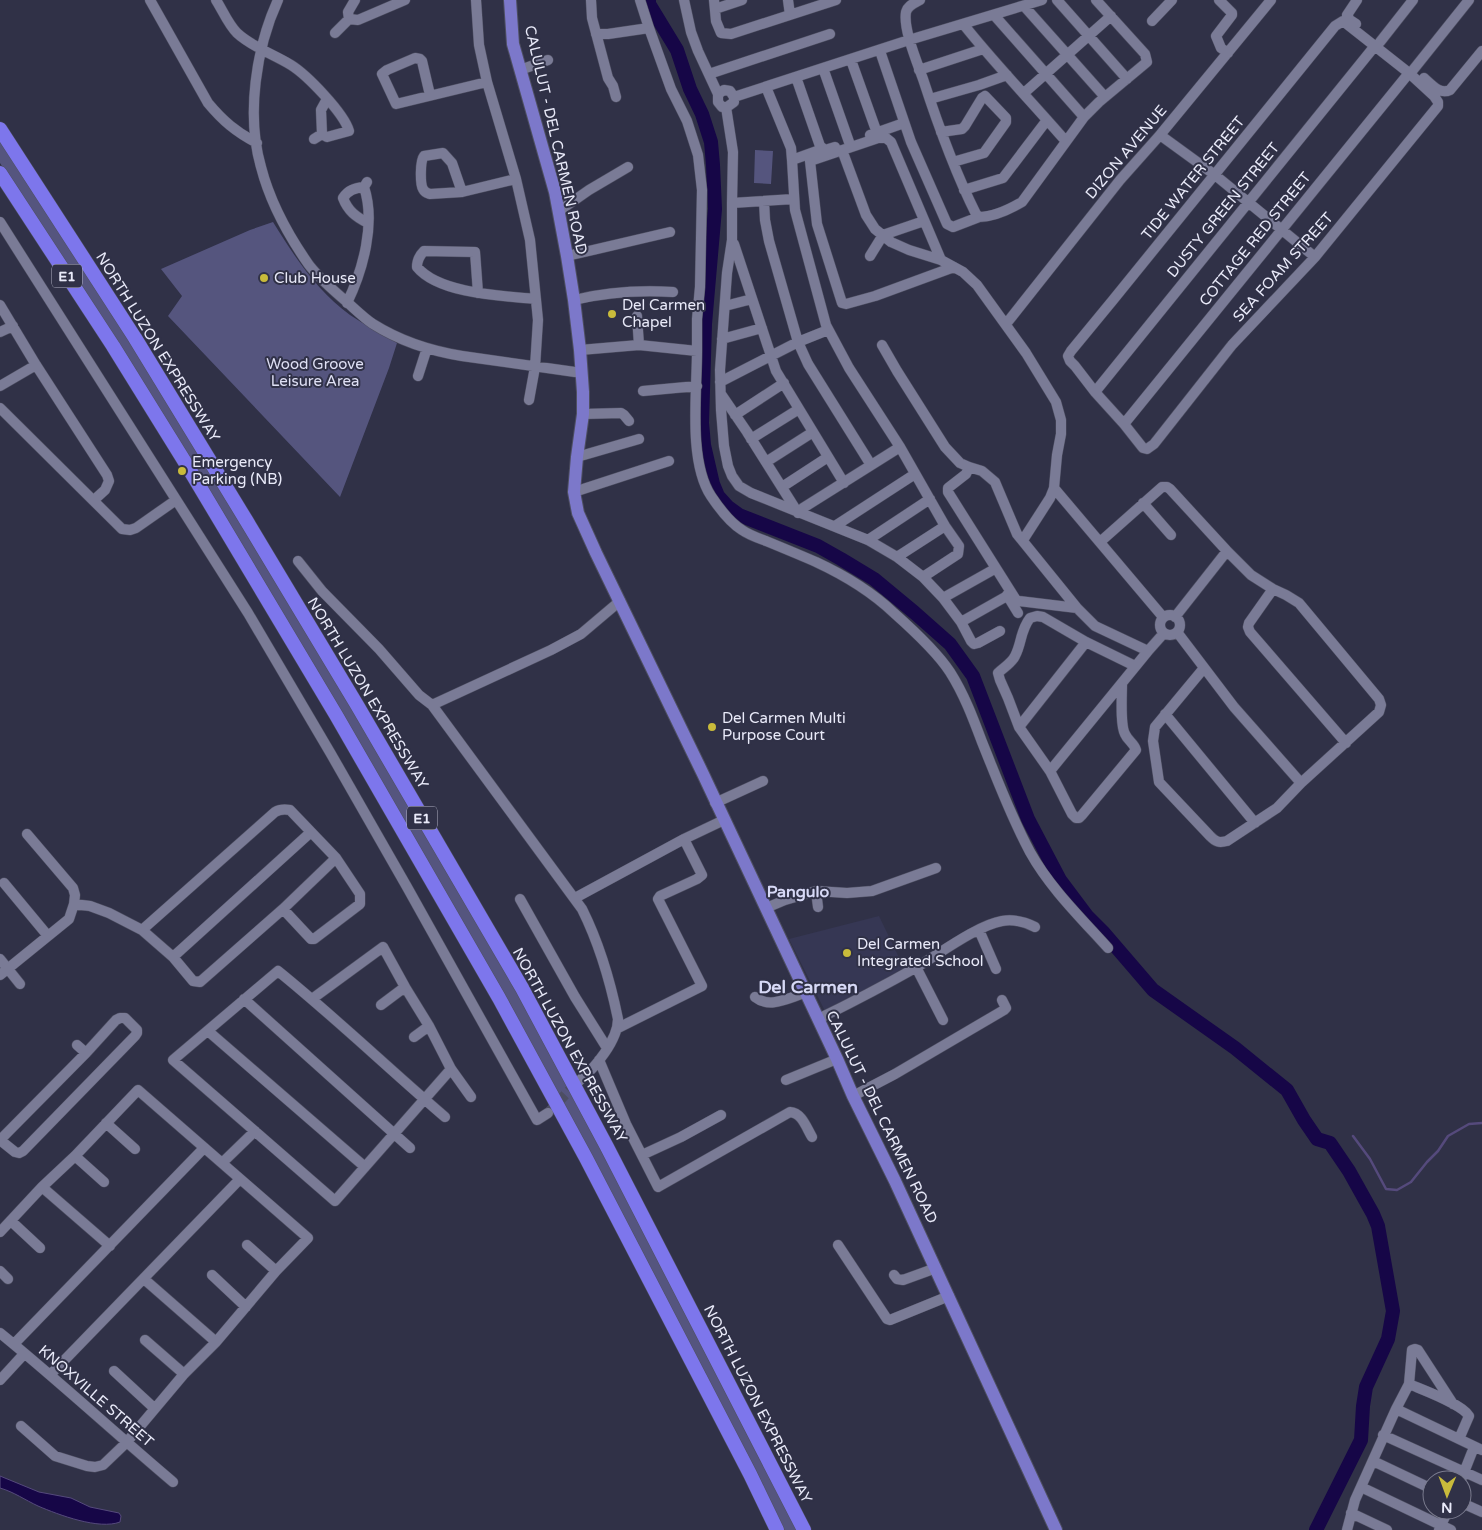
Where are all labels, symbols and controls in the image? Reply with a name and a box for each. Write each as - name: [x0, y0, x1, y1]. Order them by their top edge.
- street label: CALULUT - DEL CARMEN ROAD: [521, 24, 591, 256]
- street label: DIZON AVENUE: [1082, 102, 1170, 202]
- street label: TIDE WATER STREET: [1138, 113, 1248, 243]
- street label: DUSTY GREEN STREET: [1163, 139, 1283, 281]
- street label: COTTAGE RED STREET: [1195, 168, 1315, 310]
- street label: SEA FOAM STREET: [1229, 209, 1337, 325]
- street label: NORTH LUZON EXPRESSWAY: [92, 249, 224, 445]
- road number: E1: [52, 264, 82, 288]
- place label: Club House: [274, 269, 356, 287]
- marker: Club House: [258, 272, 270, 284]
- place label: Del Carmen Chapel: [622, 296, 705, 331]
- marker: Del Carmen Chapel: [606, 308, 618, 320]
- park label: Wood Groove Leisure Area: [266, 355, 364, 390]
- place label: Emergency Parking (NB): [192, 453, 282, 488]
- marker: Emergency Parking (NB): [176, 465, 188, 477]
- street label: NORTH LUZON EXPRESSWAY: [304, 594, 433, 792]
- place label: Del Carmen Multi Purpose Court: [722, 709, 846, 744]
- marker: Del Carmen Multi Purpose Court: [706, 721, 718, 733]
- road number: E1: [407, 806, 437, 830]
- district label: Pangulo: [767, 882, 830, 902]
- place label: Del Carmen Integrated School: [857, 935, 983, 970]
- street label: NORTH LUZON EXPRESSWAY: [509, 944, 631, 1146]
- marker: Del Carmen Integrated School: [841, 947, 853, 959]
- district label: Del Carmen: [758, 976, 858, 998]
- street label: CALULUT - DEL CARMEN ROAD: [822, 1008, 942, 1226]
- street label: NORTH LUZON EXPRESSWAY: [700, 1302, 816, 1507]
- street label: KNOXVILLE STREET: [35, 1341, 157, 1451]
- north arrow: [1422, 1470, 1472, 1520]
- text: N: [1441, 1499, 1453, 1516]

